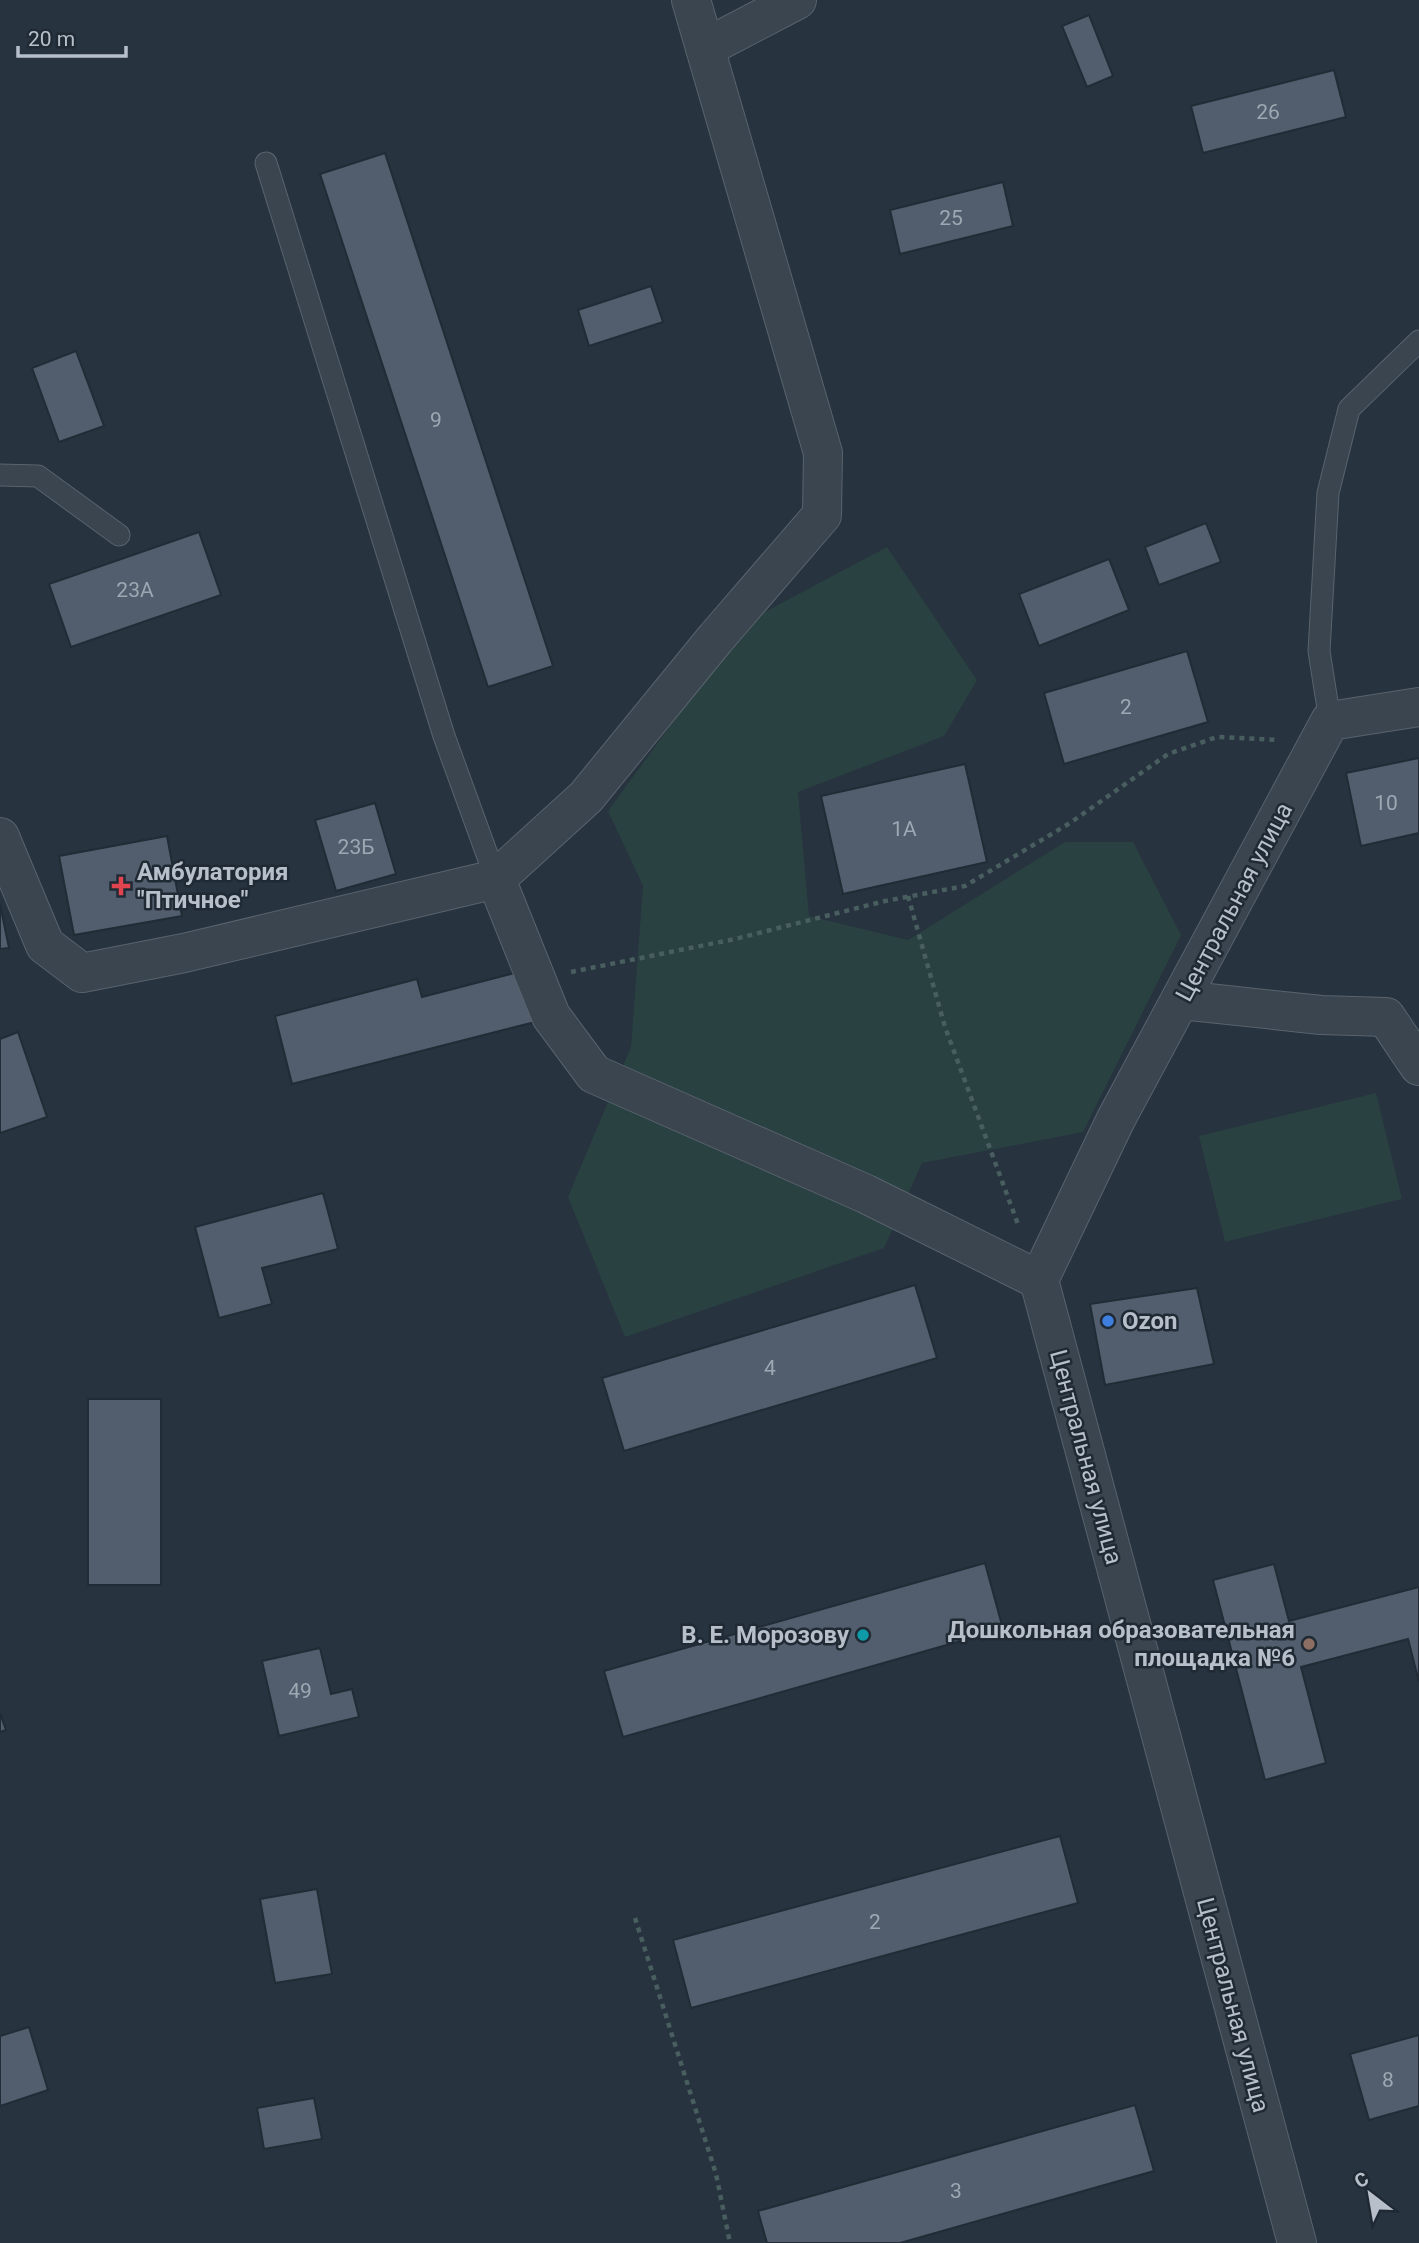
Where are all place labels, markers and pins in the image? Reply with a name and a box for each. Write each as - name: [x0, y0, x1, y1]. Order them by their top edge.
- place label: Амбулатория "Птичное": [137, 858, 288, 914]
- marker: Амбулатория "Птичное": [111, 876, 131, 896]
- place label: Ozon: [1122, 1307, 1178, 1335]
- marker: Ozon: [1100, 1313, 1116, 1329]
- place label: Дошкольная образовательная площадка №6: [948, 1616, 1295, 1672]
- place label: В. Е. Морозову: [681, 1621, 850, 1649]
- marker: В. Е. Морозову: [855, 1627, 871, 1643]
- marker: Дошкольная образовательная площадка №6: [1301, 1636, 1317, 1652]

